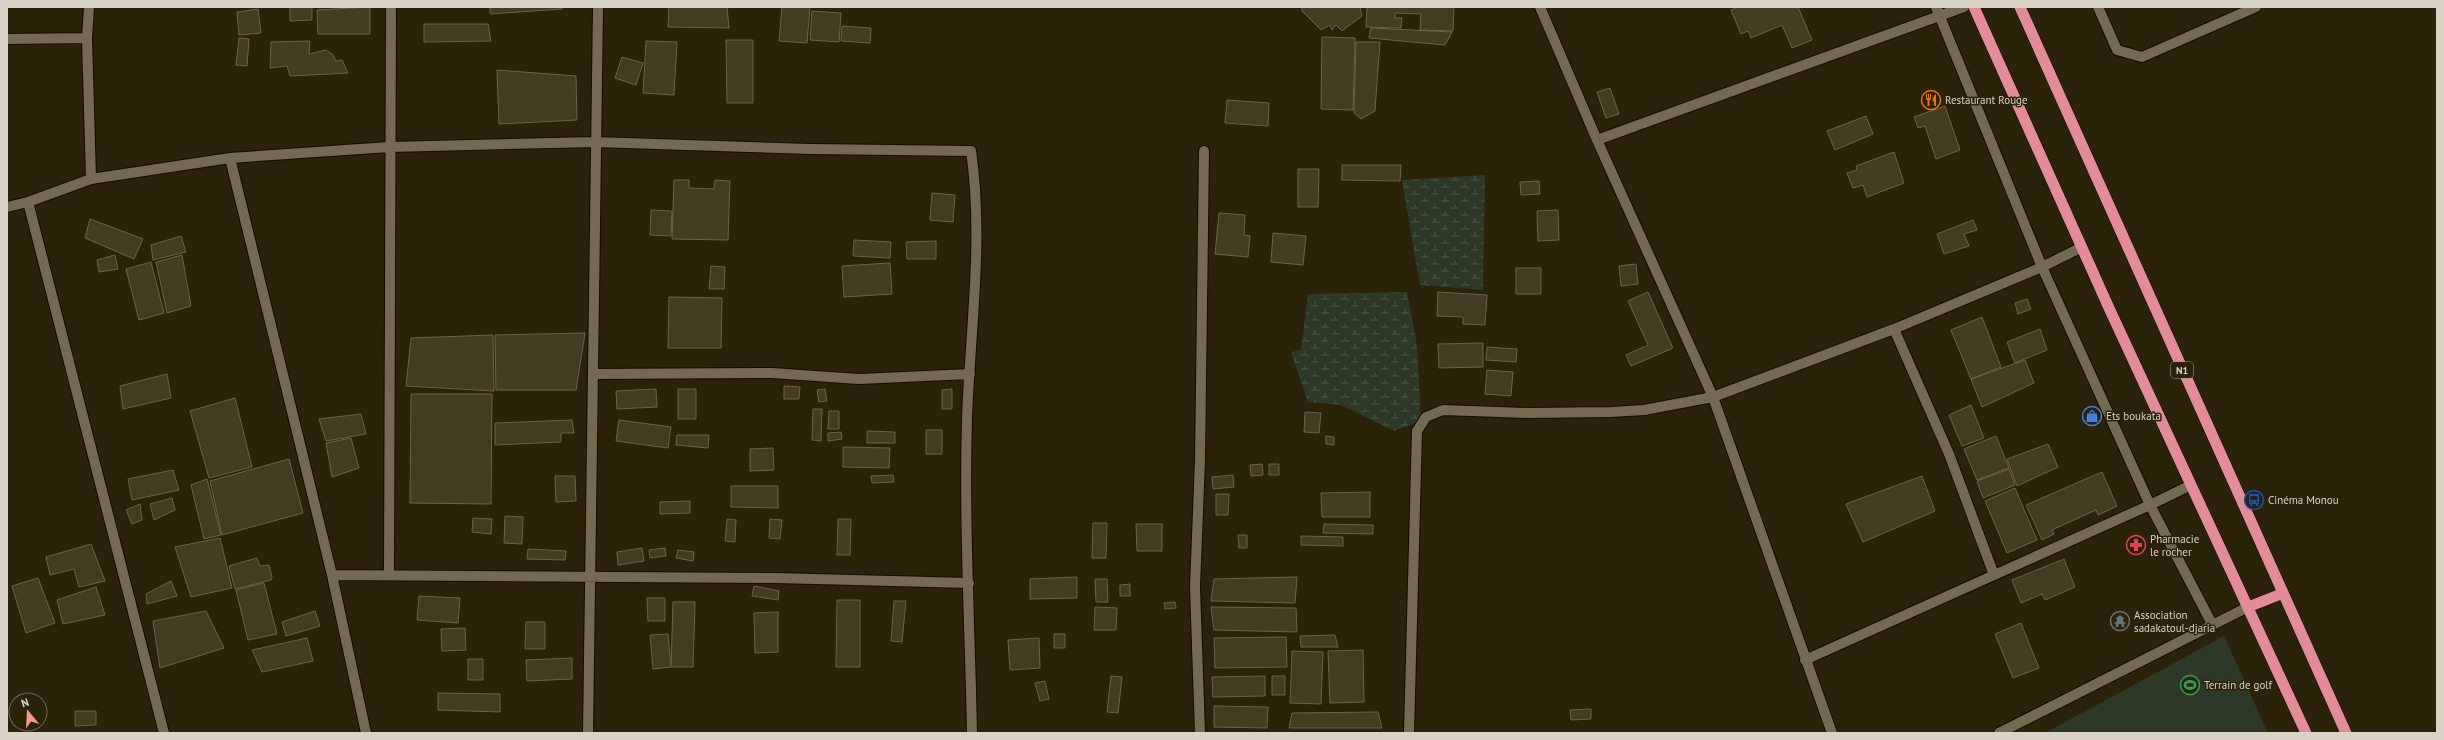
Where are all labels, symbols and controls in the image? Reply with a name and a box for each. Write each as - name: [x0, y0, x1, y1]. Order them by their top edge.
- restaurant icon: Restaurant Rouge: [1920, 89, 1942, 111]
- place label: Restaurant Rouge: [1945, 93, 2028, 107]
- road number: N1: [2171, 362, 2193, 378]
- shop icon: Ets boukata: [2081, 405, 2103, 427]
- place label: Ets boukata: [2106, 409, 2161, 423]
- bus stop icon: Cinéma Monou: [2243, 489, 2265, 511]
- place label: Cinéma Monou: [2268, 493, 2339, 507]
- place label: Pharmacie le rocher: [2150, 532, 2200, 559]
- pharmacy icon: Pharmacie le rocher: [2125, 534, 2147, 556]
- place label: Association sadakatoul-djaria: [2134, 608, 2215, 635]
- temple icon: Association sadakatoul-djaria: [2109, 610, 2131, 632]
- sports icon: Terrain de golf: [2179, 674, 2201, 696]
- place label: Terrain de golf: [2204, 678, 2273, 692]
- north arrow: [8, 692, 48, 732]
- text: N: [19, 695, 31, 710]

